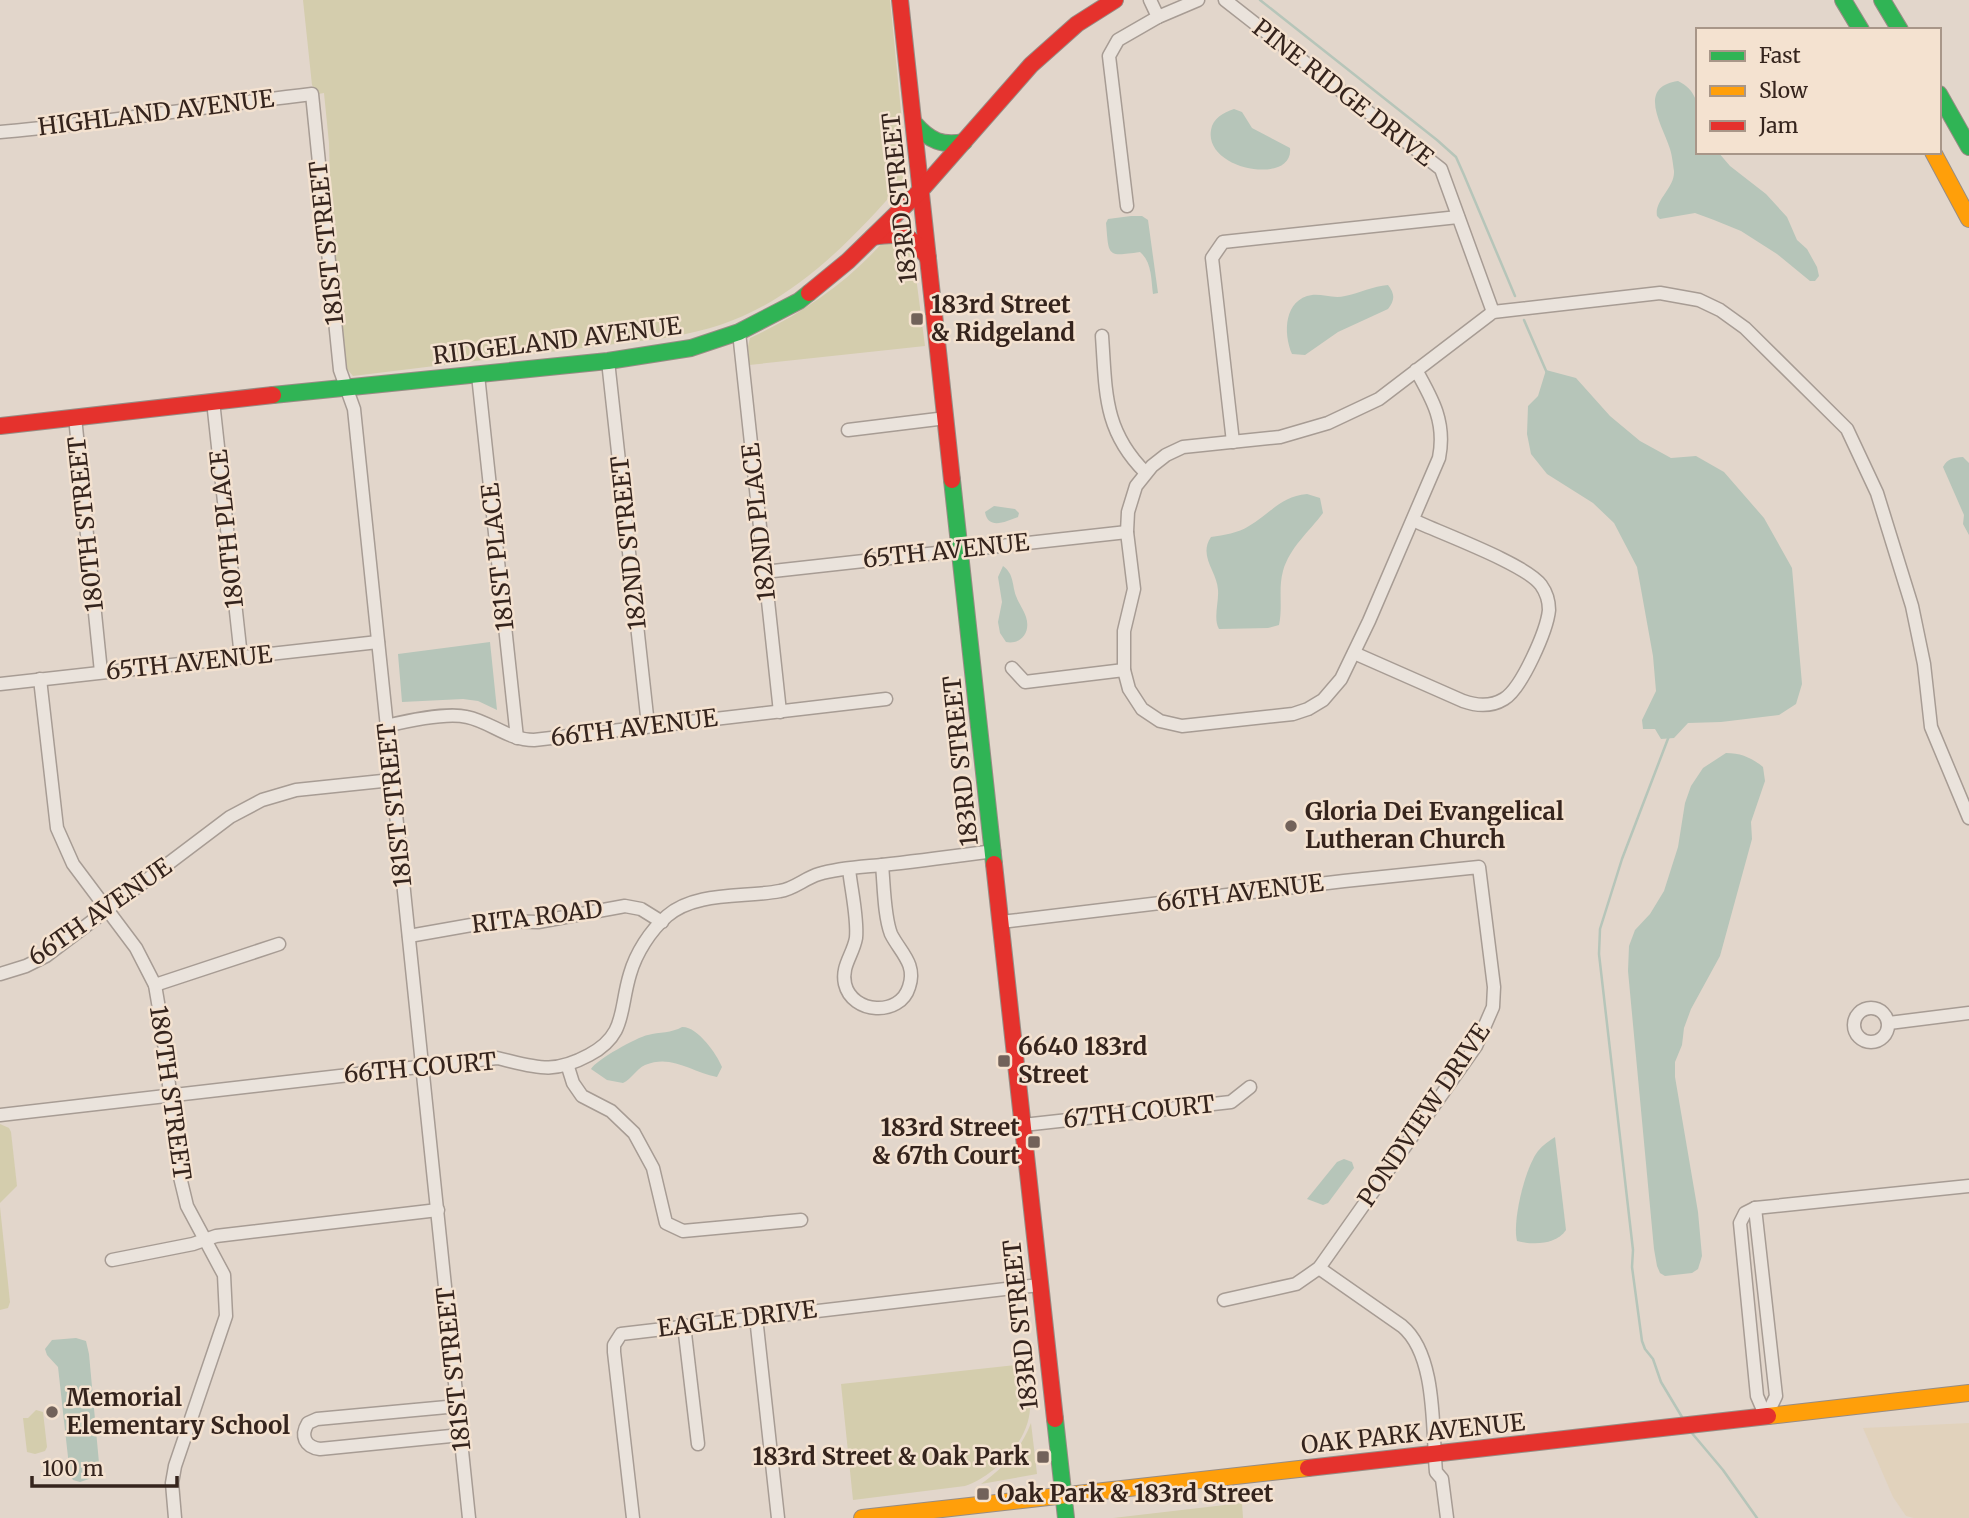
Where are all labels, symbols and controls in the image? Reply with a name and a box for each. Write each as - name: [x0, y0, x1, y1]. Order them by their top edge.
- street label: PINE RIDGE DRIVE: [1246, 12, 1441, 173]
- legend: [1696, 28, 1941, 154]
- text: Fast: [1759, 42, 1801, 69]
- text: Slow: [1759, 77, 1808, 104]
- street label: HIGHLAND AVENUE: [36, 83, 276, 142]
- street label: 183RD STREET: [875, 111, 924, 285]
- text: Jam: [1758, 112, 1798, 139]
- street label: 181ST STREET: [302, 159, 351, 327]
- place label: 183rd Street & Ridgeland: [931, 289, 1075, 348]
- street label: RIDGELAND AVENUE: [431, 310, 684, 371]
- marker: 183rd Street & Ridgeland: [909, 311, 925, 327]
- street label: 180TH STREET: [61, 435, 110, 613]
- street label: 182ND PLACE: [735, 441, 782, 602]
- street label: 180TH PLACE: [203, 447, 250, 610]
- street label: 182ND STREET: [604, 454, 653, 632]
- street label: 181ST PLACE: [474, 481, 521, 632]
- street label: 65TH AVENUE: [861, 526, 1031, 575]
- street label: 65TH AVENUE: [104, 638, 274, 687]
- street label: 183RD STREET: [936, 674, 985, 848]
- street label: 66TH AVENUE: [549, 702, 720, 753]
- street label: 181ST STREET: [370, 721, 419, 889]
- place label: Gloria Dei Evangelical Lutheran Church: [1305, 796, 1564, 855]
- marker: Gloria Dei Evangelical Lutheran Church: [1283, 818, 1299, 834]
- street label: 66TH AVENUE: [22, 850, 178, 972]
- street label: 66TH AVENUE: [1155, 867, 1326, 918]
- street label: RITA ROAD: [470, 893, 604, 940]
- street label: 180TH STREET: [143, 1004, 198, 1183]
- street label: PONDVIEW DRIVE: [1351, 1016, 1497, 1212]
- place label: 6640 183rd Street: [1018, 1031, 1147, 1090]
- street label: 66TH COURT: [342, 1045, 498, 1090]
- marker: 6640 183rd Street: [996, 1053, 1012, 1069]
- street label: 67TH COURT: [1062, 1088, 1216, 1135]
- place label: 183rd Street & 67th Court: [872, 1112, 1020, 1171]
- marker: 183rd Street & 67th Court: [1026, 1134, 1042, 1150]
- street label: 183RD STREET: [996, 1238, 1045, 1412]
- street label: 181ST STREET: [429, 1285, 478, 1453]
- street label: EAGLE DRIVE: [655, 1293, 819, 1344]
- place label: Memorial Elementary School: [66, 1382, 290, 1441]
- marker: Memorial Elementary School: [44, 1404, 60, 1420]
- street label: OAK PARK AVENUE: [1299, 1406, 1527, 1461]
- place label: 183rd Street & Oak Park: [753, 1441, 1029, 1472]
- scale bar: [32, 1444, 177, 1488]
- marker: 183rd Street & Oak Park: [1035, 1449, 1051, 1465]
- text: 100 m: [42, 1455, 104, 1482]
- place label: Oak Park & 183rd Street: [997, 1478, 1274, 1509]
- marker: Oak Park & 183rd Street: [975, 1486, 991, 1502]

